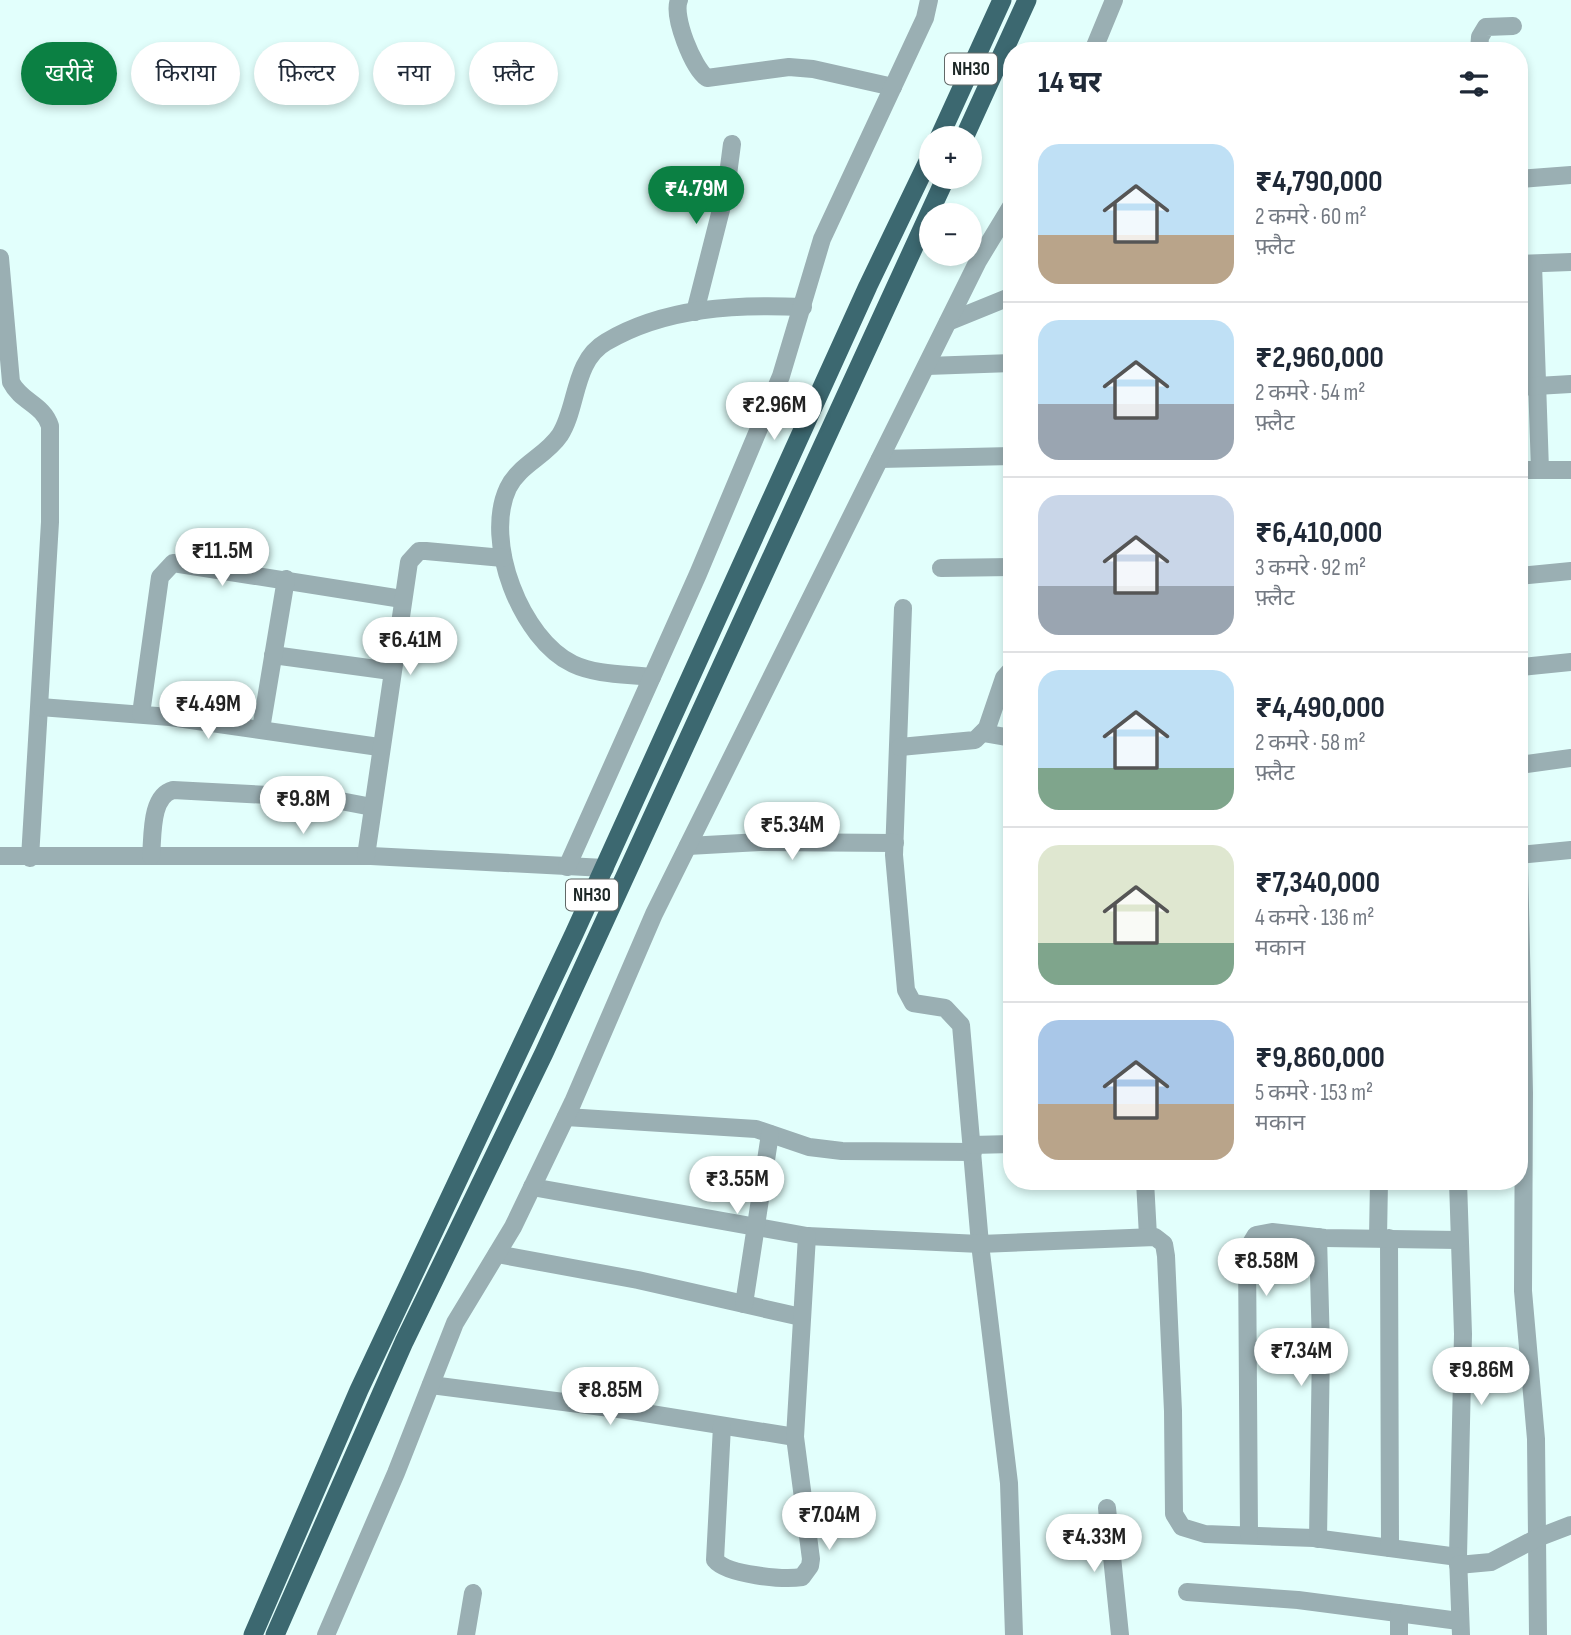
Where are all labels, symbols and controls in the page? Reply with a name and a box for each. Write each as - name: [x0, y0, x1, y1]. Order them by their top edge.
- chip: खरीदें: [21, 42, 117, 105]
- chip: किराया: [131, 42, 240, 105]
- chip: फ़िल्टर: [254, 42, 359, 105]
- chip: नया: [373, 42, 455, 105]
- chip: फ़्लैट: [469, 42, 558, 105]
- road number: NH30: [945, 54, 997, 85]
- text: 14 घर: [1038, 65, 1101, 101]
- icon: filters: [1455, 65, 1493, 103]
- map controls: [919, 126, 982, 266]
- button: +: [919, 126, 982, 189]
- text: ₹4,790,000: [1255, 164, 1383, 200]
- pin: ₹4.79M: [639, 166, 753, 226]
- icon: home: [1094, 172, 1178, 256]
- text: ₹4.79M: [664, 175, 728, 203]
- button: −: [919, 203, 982, 266]
- text: 2 कमरे · 60 m²: [1255, 203, 1367, 231]
- text: फ़्लैट: [1255, 233, 1295, 261]
- text: ₹2,960,000: [1255, 340, 1384, 376]
- icon: home: [1094, 348, 1178, 432]
- text: 2 कमरे · 54 m²: [1255, 379, 1365, 407]
- pin: ₹2.96M: [717, 382, 831, 442]
- text: ₹2.96M: [742, 391, 806, 419]
- text: फ़्लैट: [1255, 409, 1295, 437]
- text: ₹6,410,000: [1255, 515, 1382, 551]
- icon: home: [1094, 523, 1178, 607]
- pin: ₹11.5M: [165, 528, 279, 588]
- text: ₹11.5M: [191, 537, 253, 565]
- text: 3 कमरे · 92 m²: [1255, 554, 1366, 582]
- text: फ़्लैट: [1255, 584, 1295, 612]
- pin: ₹6.41M: [353, 618, 467, 677]
- text: ₹6.41M: [378, 626, 442, 654]
- pin: ₹4.49M: [151, 682, 265, 741]
- text: ₹4.49M: [175, 690, 241, 718]
- text: ₹4,490,000: [1255, 690, 1385, 726]
- icon: home: [1094, 698, 1178, 782]
- text: 2 कमरे · 58 m²: [1255, 729, 1366, 757]
- text: फ़्लैट: [1255, 759, 1295, 787]
- pin: ₹9.8M: [254, 776, 352, 836]
- text: ₹9.8M: [276, 785, 330, 813]
- pin: ₹5.34M: [735, 802, 849, 862]
- text: ₹5.34M: [760, 811, 824, 839]
- text: ₹7,340,000: [1255, 865, 1380, 901]
- icon: home: [1094, 873, 1178, 957]
- road number: NH30: [566, 880, 618, 911]
- text: 4 कमरे · 136 m²: [1255, 904, 1374, 932]
- text: मकान: [1255, 934, 1305, 962]
- text: ₹9,860,000: [1255, 1040, 1385, 1076]
- icon: home: [1094, 1048, 1178, 1132]
- text: 5 कमरे · 153 m²: [1255, 1079, 1373, 1107]
- text: मकान: [1255, 1109, 1305, 1137]
- pin: ₹3.55M: [680, 1156, 794, 1216]
- text: ₹3.55M: [705, 1165, 769, 1193]
- pin: ₹8.58M: [1209, 1238, 1323, 1298]
- text: ₹8.58M: [1234, 1247, 1298, 1275]
- pin: ₹7.34M: [1244, 1328, 1358, 1388]
- text: ₹7.34M: [1270, 1337, 1332, 1365]
- pin: ₹9.86M: [1424, 1348, 1538, 1407]
- text: ₹9.86M: [1448, 1356, 1514, 1384]
- pin: ₹8.85M: [553, 1368, 667, 1427]
- text: ₹8.85M: [578, 1376, 642, 1404]
- pin: ₹7.04M: [772, 1492, 886, 1552]
- text: ₹7.04M: [798, 1501, 860, 1529]
- pin: ₹4.33M: [1037, 1514, 1151, 1574]
- text: ₹4.33M: [1062, 1523, 1126, 1551]

